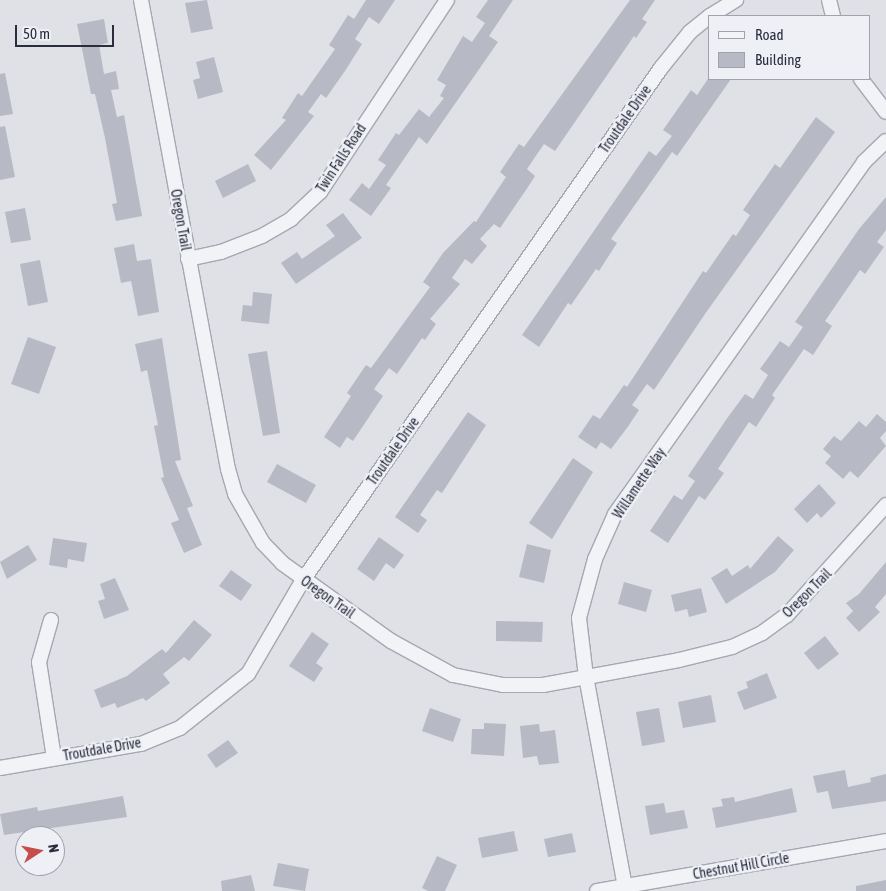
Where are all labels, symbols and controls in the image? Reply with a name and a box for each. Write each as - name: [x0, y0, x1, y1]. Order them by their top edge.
- scale bar: [18, 15, 116, 47]
- legend: [708, 15, 871, 80]
- text: 50 m: [23, 25, 50, 42]
- text: Road: [755, 26, 784, 43]
- text: Building: [755, 51, 801, 68]
- street label: Troutdale Drive: [596, 82, 654, 156]
- street label: Twin Falls Road: [313, 120, 369, 196]
- street label: Oregon Trail: [167, 188, 195, 252]
- street label: Troutdale Drive: [364, 414, 422, 488]
- street label: Willamette Way: [609, 444, 669, 522]
- street label: Oregon Trail: [779, 565, 835, 621]
- street label: Oregon Trail: [298, 572, 358, 622]
- street label: Troutdale Drive: [62, 734, 142, 764]
- north arrow: [15, 826, 65, 876]
- text: N: [45, 843, 62, 854]
- street label: Chestnut Hill Circle: [692, 849, 790, 883]

